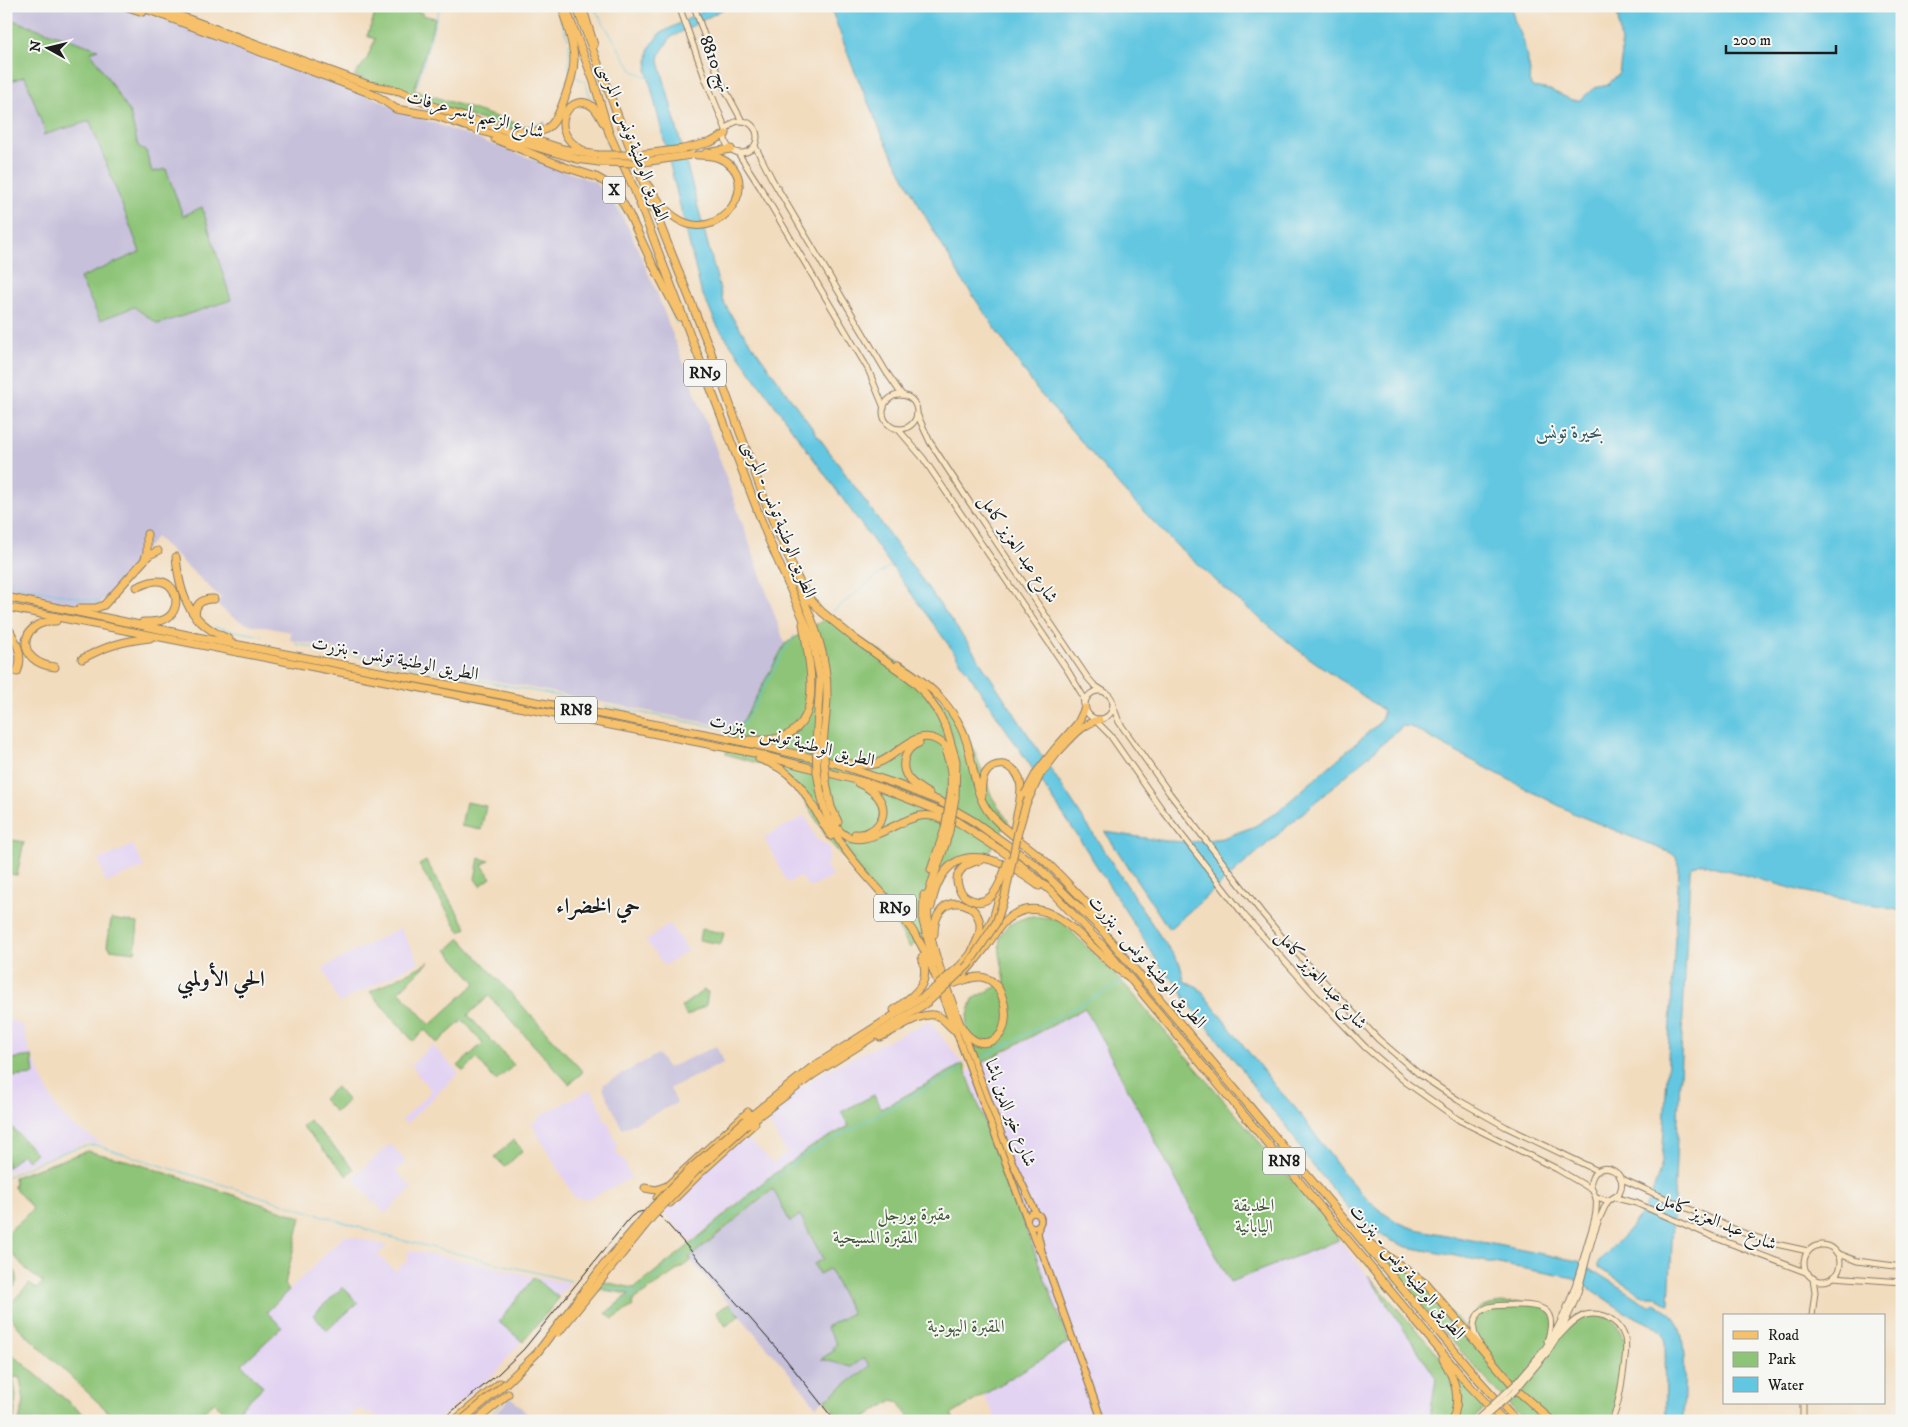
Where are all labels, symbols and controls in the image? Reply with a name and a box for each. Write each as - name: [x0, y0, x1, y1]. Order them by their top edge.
- north arrow: [22, 22, 72, 72]
- scale bar: [1726, 22, 1836, 54]
- text: 200 m: [1733, 31, 1771, 50]
- street label: نهج 8810: [690, 32, 736, 97]
- text: N: [26, 39, 46, 53]
- street label: الطريق الوطنية تونس - المرسى: [592, 60, 673, 225]
- street label: شارع الزعيم ياسر عرفات: [402, 86, 546, 150]
- road number: X: [603, 176, 625, 204]
- road number: RN9: [684, 359, 726, 386]
- water label: بحيرة تونس: [1535, 421, 1603, 445]
- street label: الطريق الوطنية تونس - المرسى: [736, 437, 821, 602]
- street label: شارع عبد العزيز كامل: [971, 490, 1063, 609]
- street label: الطريق الوطنية تونس - بنزرت: [310, 632, 480, 686]
- road number: RN8: [555, 696, 597, 724]
- street label: الطريق الوطنية تونس - بنزرت: [707, 710, 877, 772]
- street label: الطريق الوطنية تونس - بنزرت: [1083, 891, 1211, 1033]
- district label: حي الخضراء: [556, 893, 640, 924]
- road number: RN9: [874, 894, 916, 921]
- street label: شارع عبد العزيز كامل: [1268, 926, 1372, 1036]
- district label: الحي الأولمبي: [177, 962, 265, 999]
- street label: شارع خير الدين باشا: [977, 1056, 1041, 1171]
- road number: RN8: [1263, 1148, 1305, 1174]
- street label: شارع عبد العزيز كامل: [1653, 1188, 1780, 1259]
- park label: الحديقة اليابانية: [1234, 1195, 1274, 1238]
- street label: الطريق الوطنية تونس - بنزرت: [1344, 1200, 1470, 1344]
- park label: مقبرة بورجل: [877, 1204, 951, 1227]
- park label: المقبرة المسيحية: [833, 1227, 917, 1249]
- legend: [1723, 1314, 1886, 1404]
- park label: المقبرة اليهودية: [927, 1316, 1005, 1338]
- text: Road: [1768, 1326, 1800, 1345]
- text: Park: [1768, 1350, 1797, 1369]
- text: Water: [1767, 1376, 1804, 1395]

